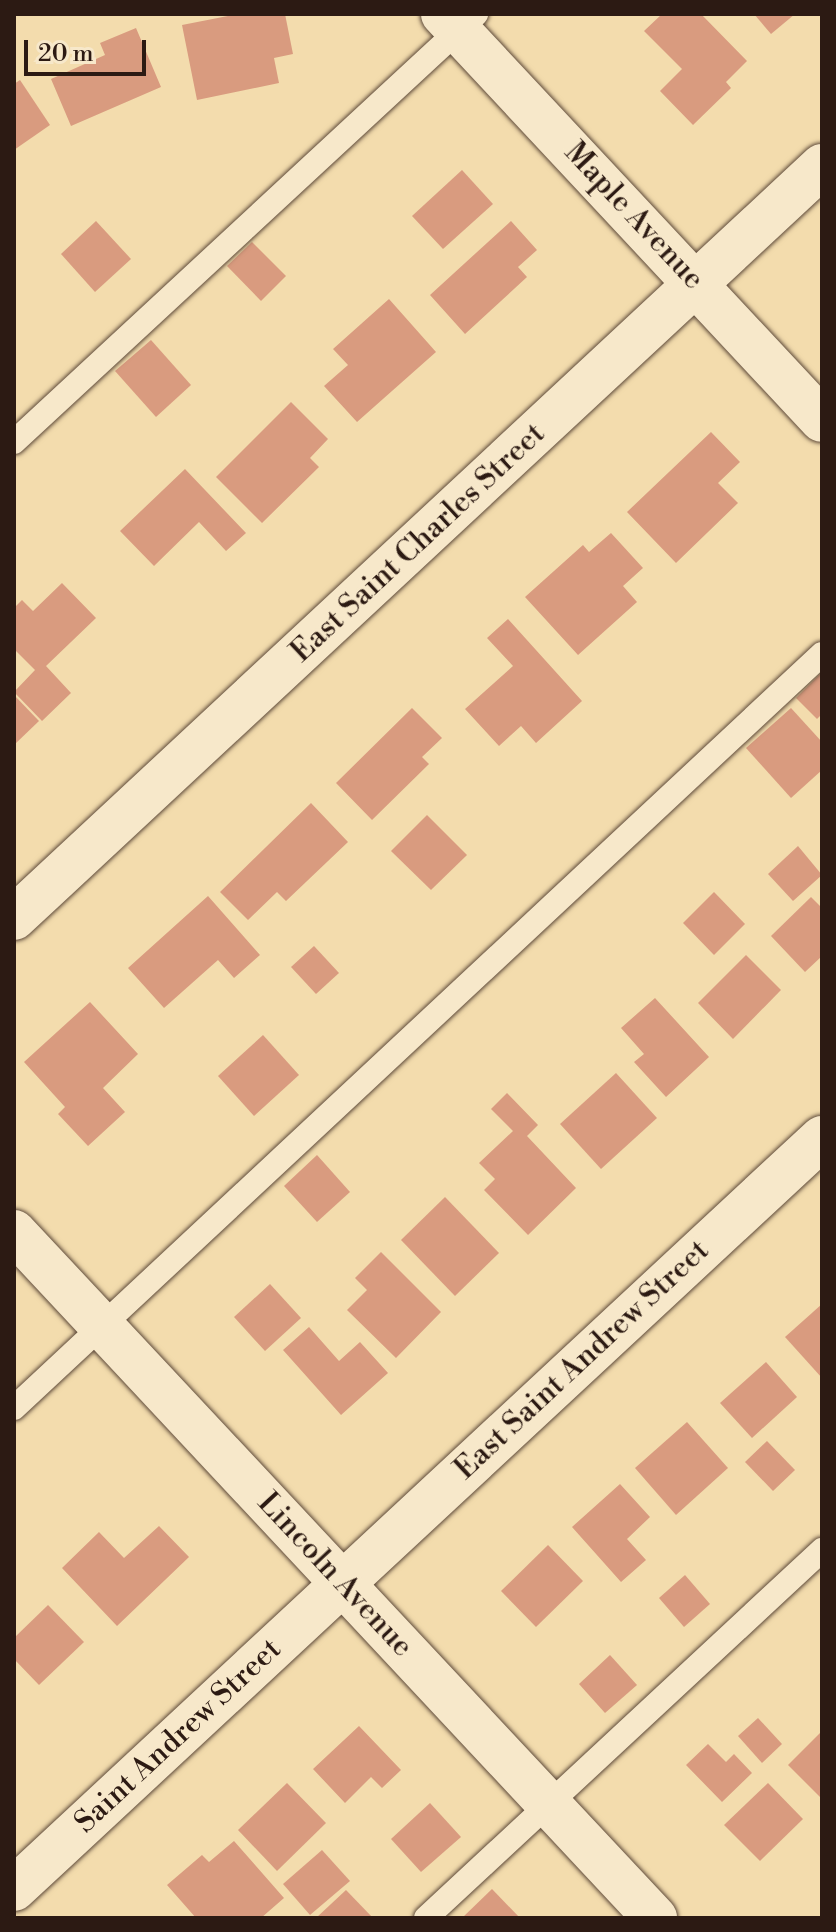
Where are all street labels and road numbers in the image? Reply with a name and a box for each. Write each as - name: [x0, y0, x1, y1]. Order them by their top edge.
- street label: Maple Avenue: [557, 135, 711, 297]
- street label: East Saint Charles Street: [284, 416, 552, 670]
- street label: East Saint Andrew Street: [447, 1233, 717, 1487]
- street label: Lincoln Avenue: [250, 1485, 420, 1665]
- street label: Saint Andrew Street: [68, 1631, 288, 1841]

